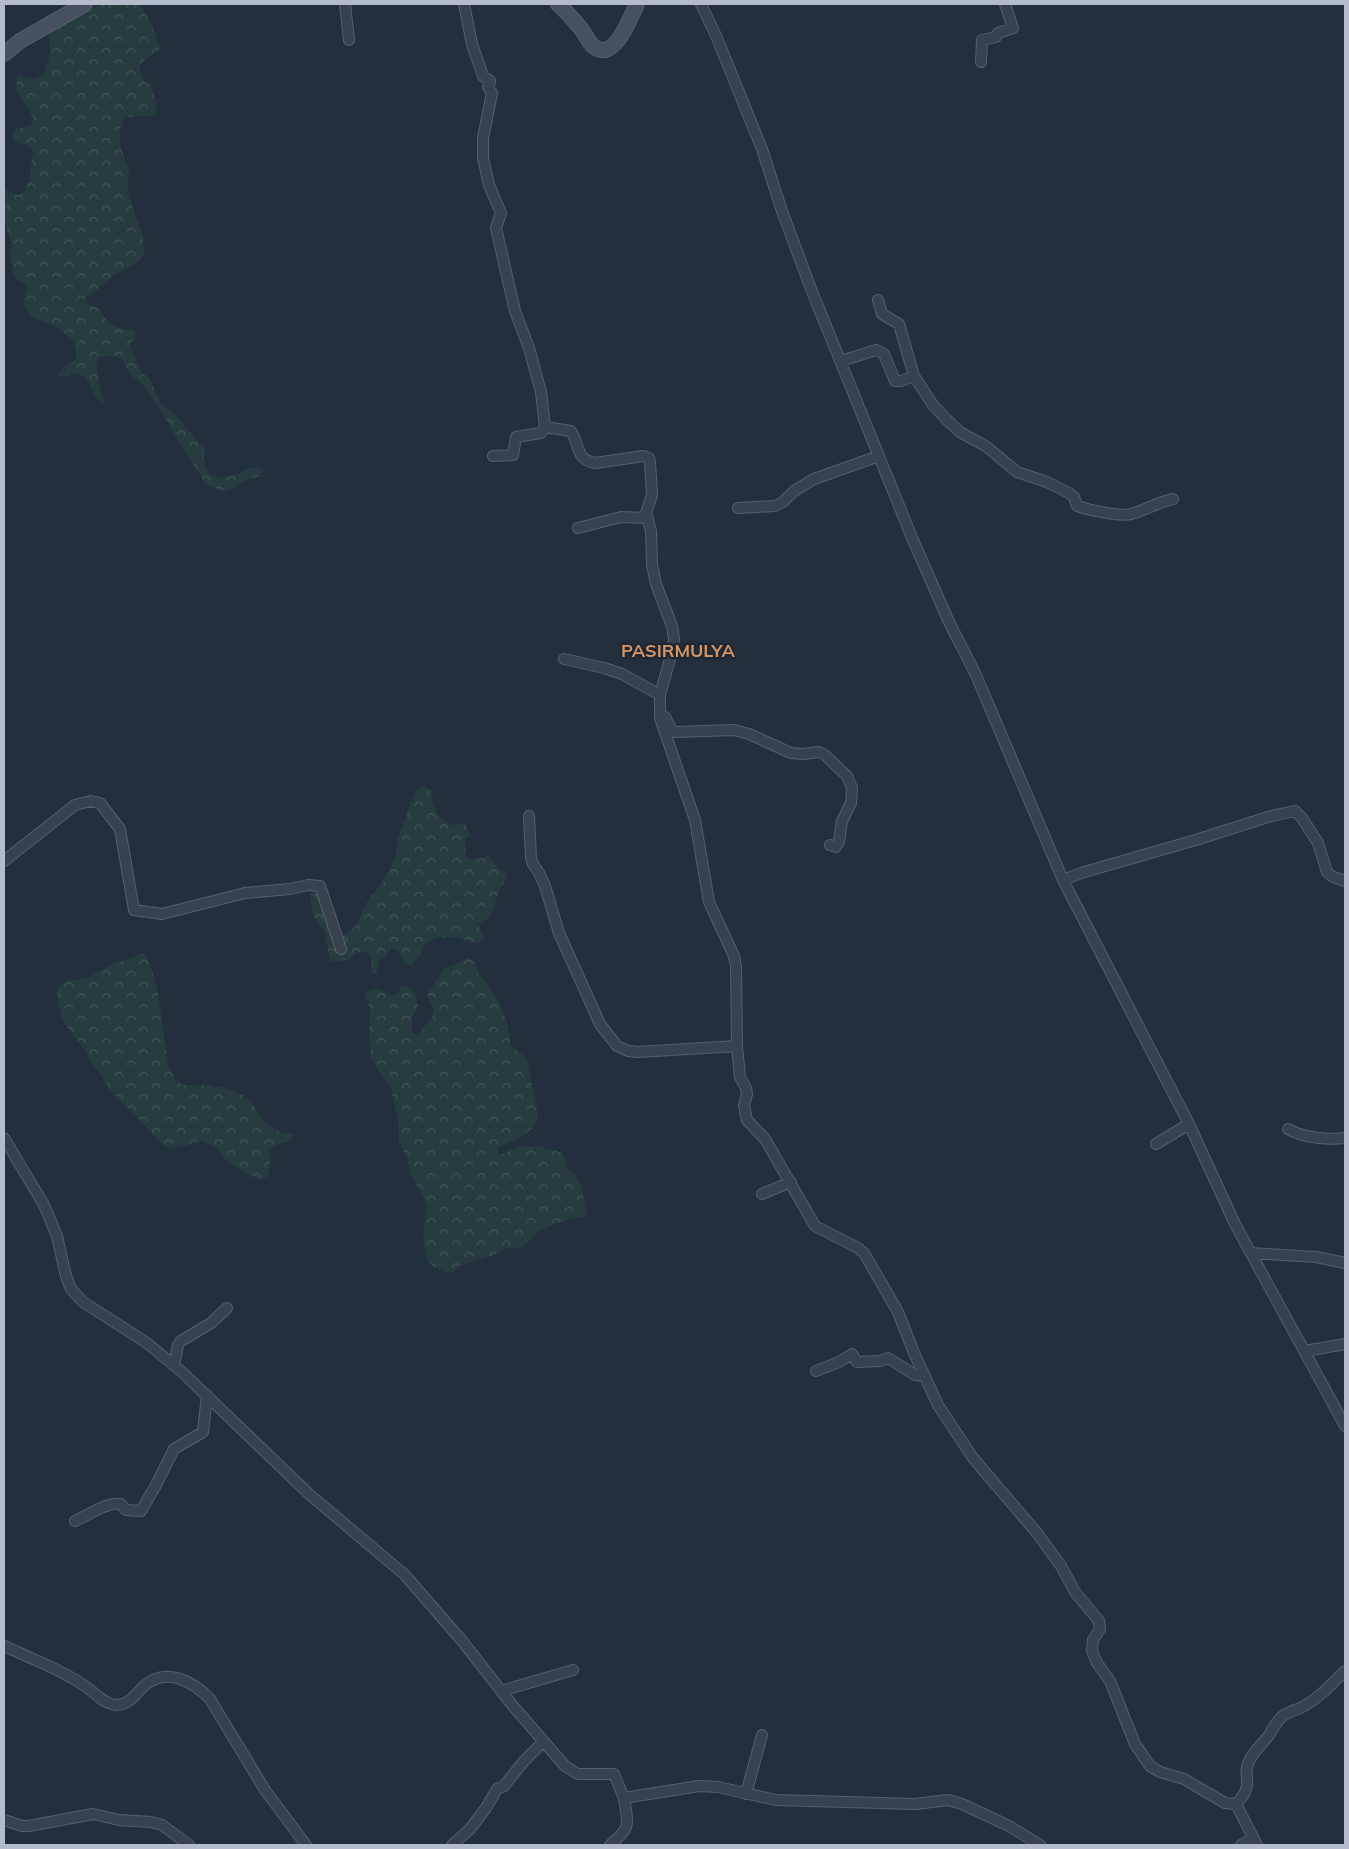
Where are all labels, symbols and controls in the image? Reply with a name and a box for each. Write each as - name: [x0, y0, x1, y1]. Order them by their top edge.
- district label: PASIRMULYA: [621, 639, 735, 662]

